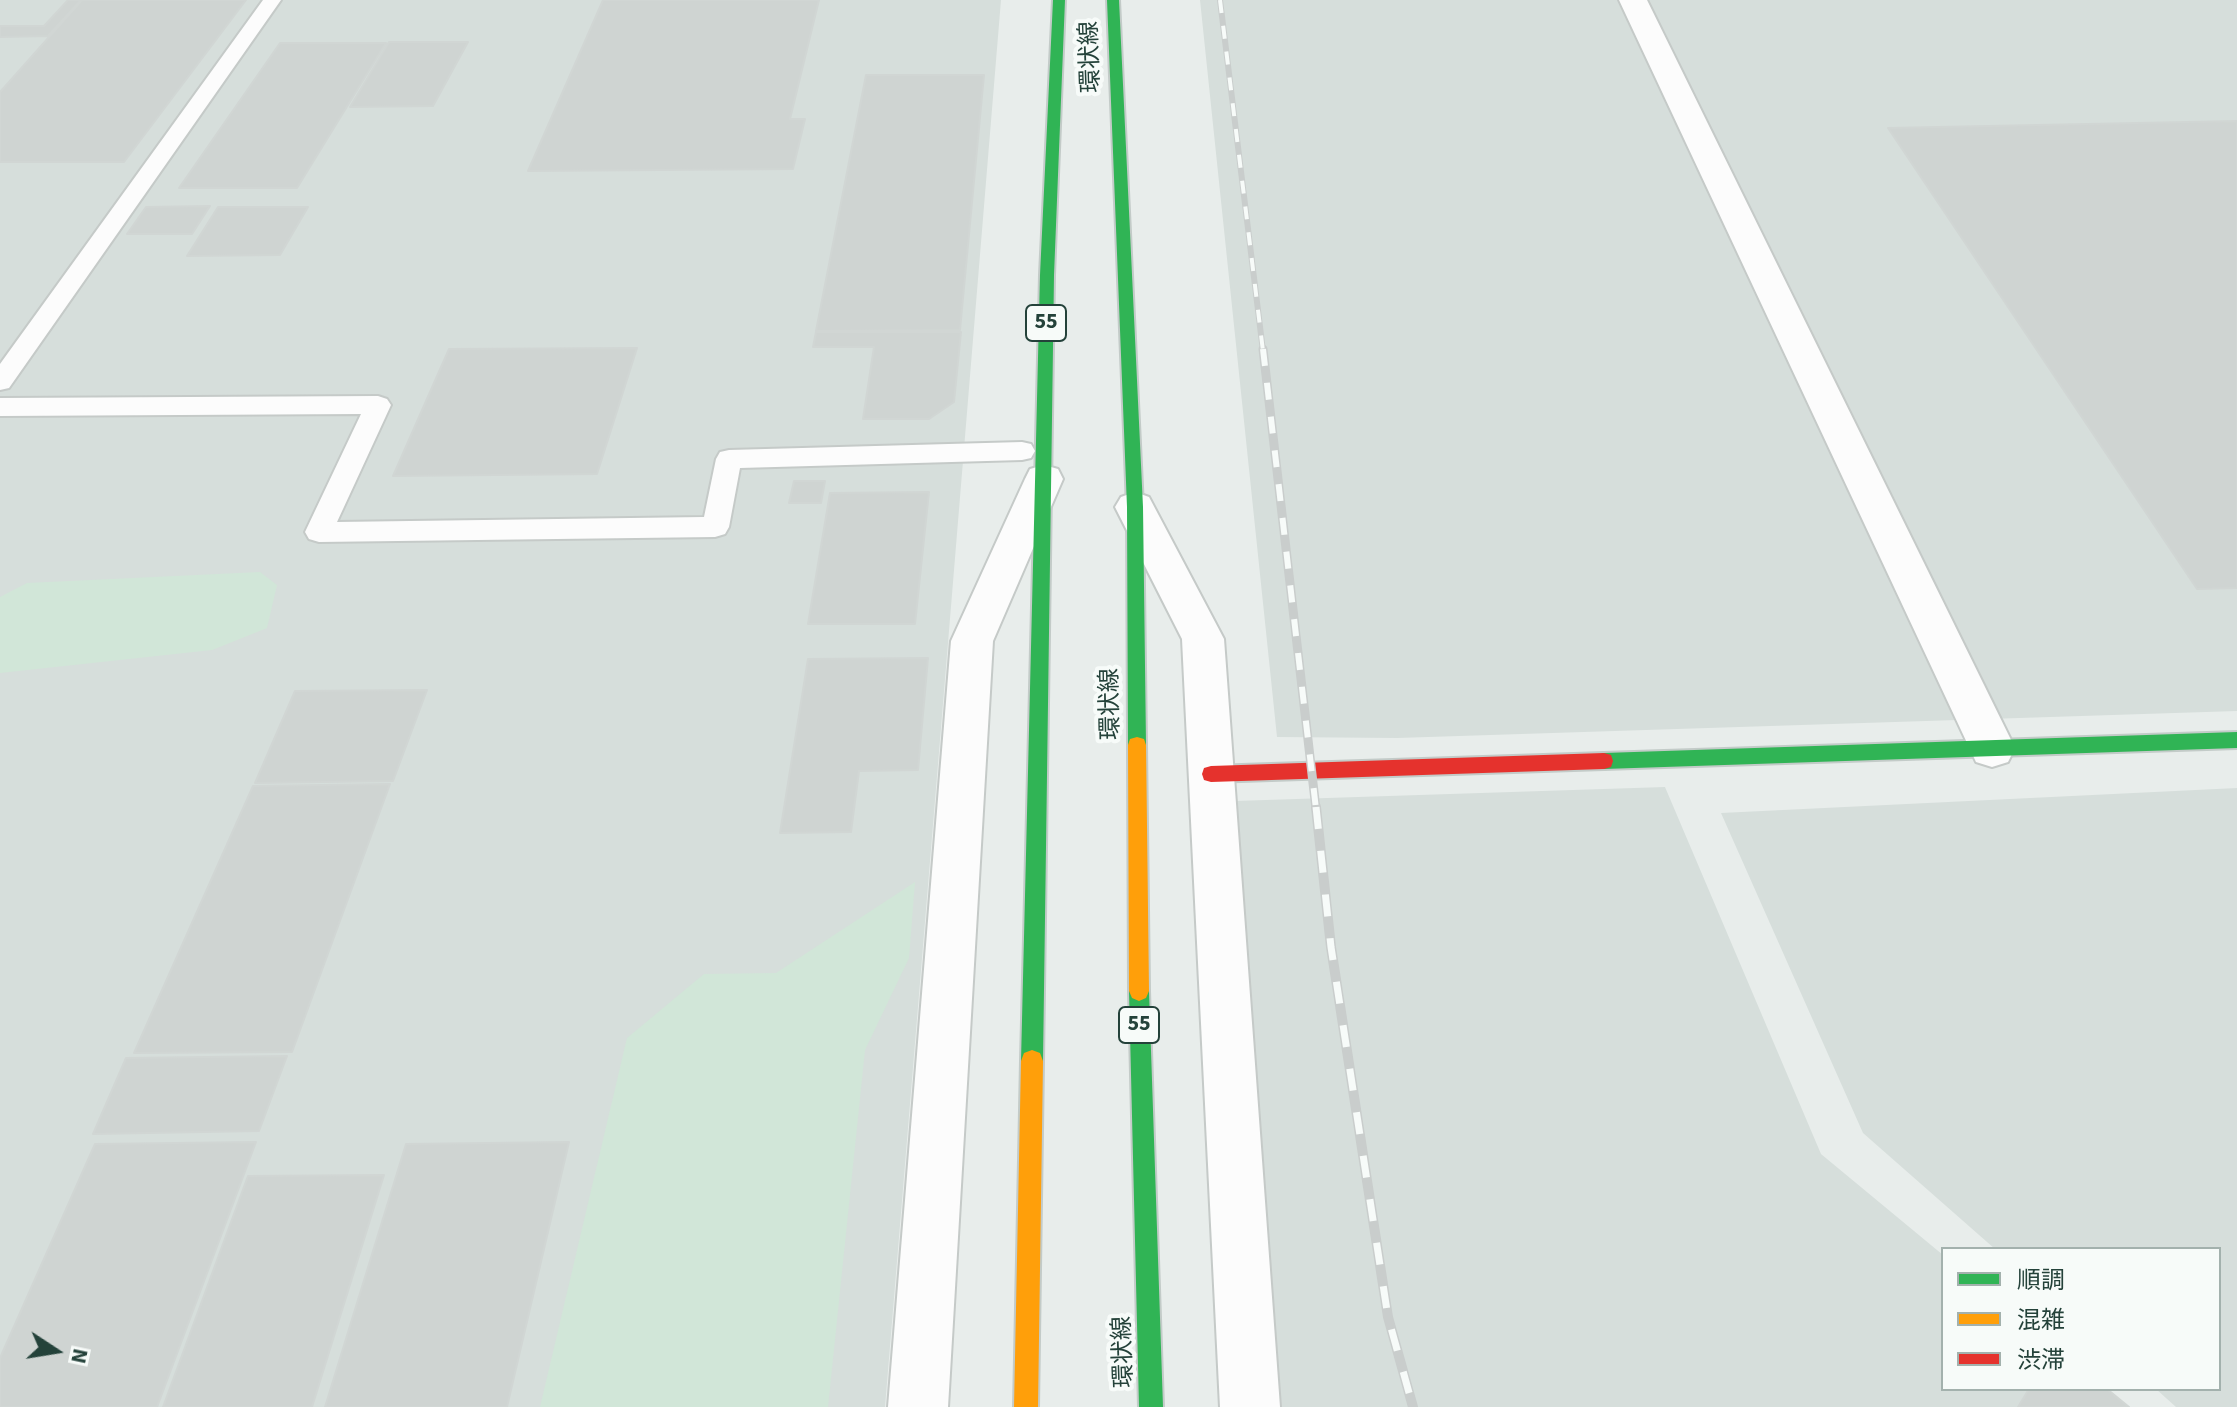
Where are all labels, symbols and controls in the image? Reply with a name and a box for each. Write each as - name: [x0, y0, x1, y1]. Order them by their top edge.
- street label: 環状線: [1076, 21, 1108, 93]
- road number: 55: [1026, 305, 1066, 341]
- street label: 環状線: [1097, 668, 1127, 740]
- road number: 55: [1119, 1007, 1159, 1043]
- legend: [1941, 1247, 2221, 1391]
- text: 順調: [2017, 1263, 2065, 1298]
- text: 混雑: [2017, 1303, 2065, 1338]
- north arrow: [16, 1311, 96, 1391]
- street label: 環状線: [1109, 1316, 1141, 1388]
- text: 渋滞: [2017, 1343, 2065, 1378]
- text: N: [62, 1345, 97, 1366]

